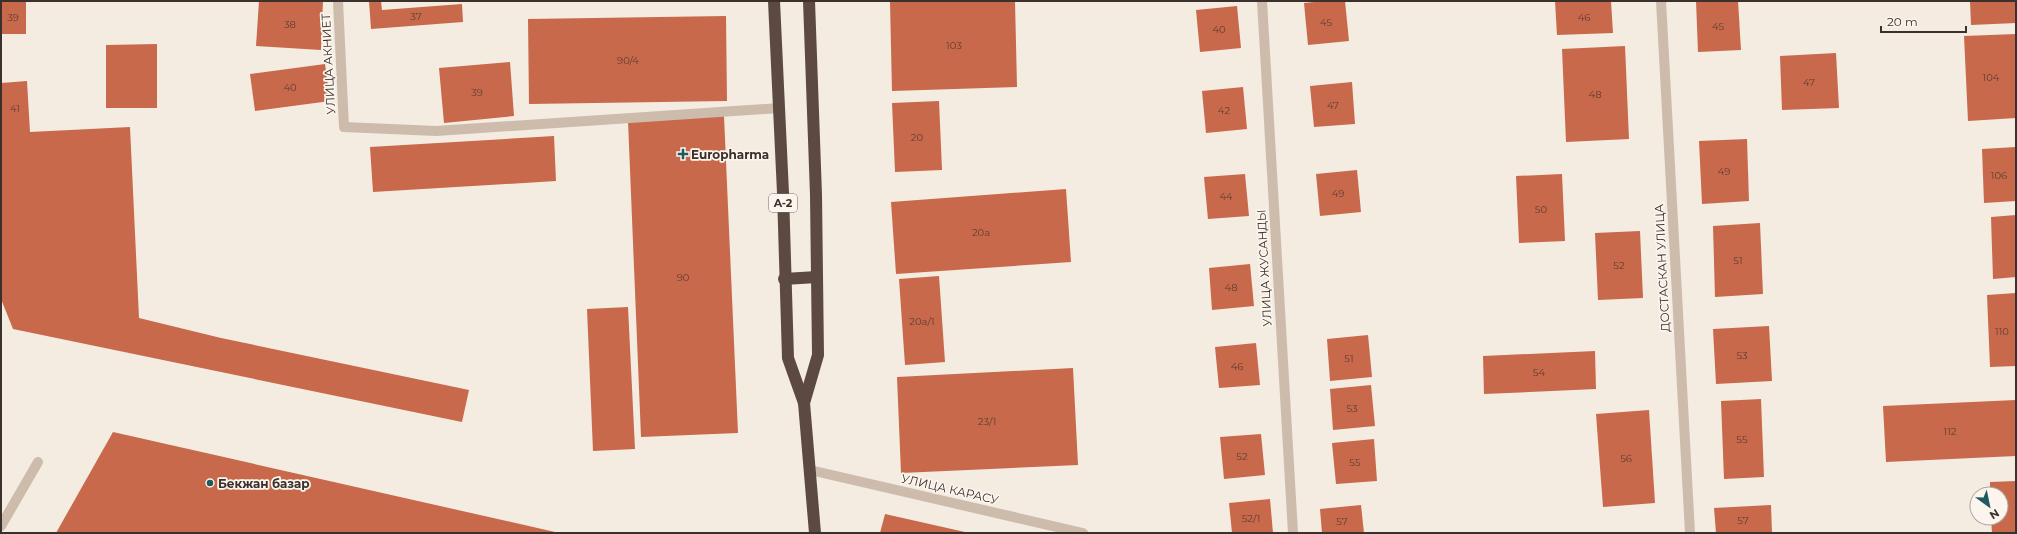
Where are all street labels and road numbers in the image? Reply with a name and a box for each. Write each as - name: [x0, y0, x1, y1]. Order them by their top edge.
- street label: УЛИЦА АКНИЕТ: [318, 13, 338, 115]
- road number: A-2: [769, 194, 797, 212]
- street label: ДОСТАСКАН УЛИЦА: [1651, 204, 1673, 332]
- street label: УЛИЦА ЖУСАНДЫ: [1253, 209, 1275, 327]
- street label: УЛИЦА КАРАСУ: [900, 471, 1001, 508]

